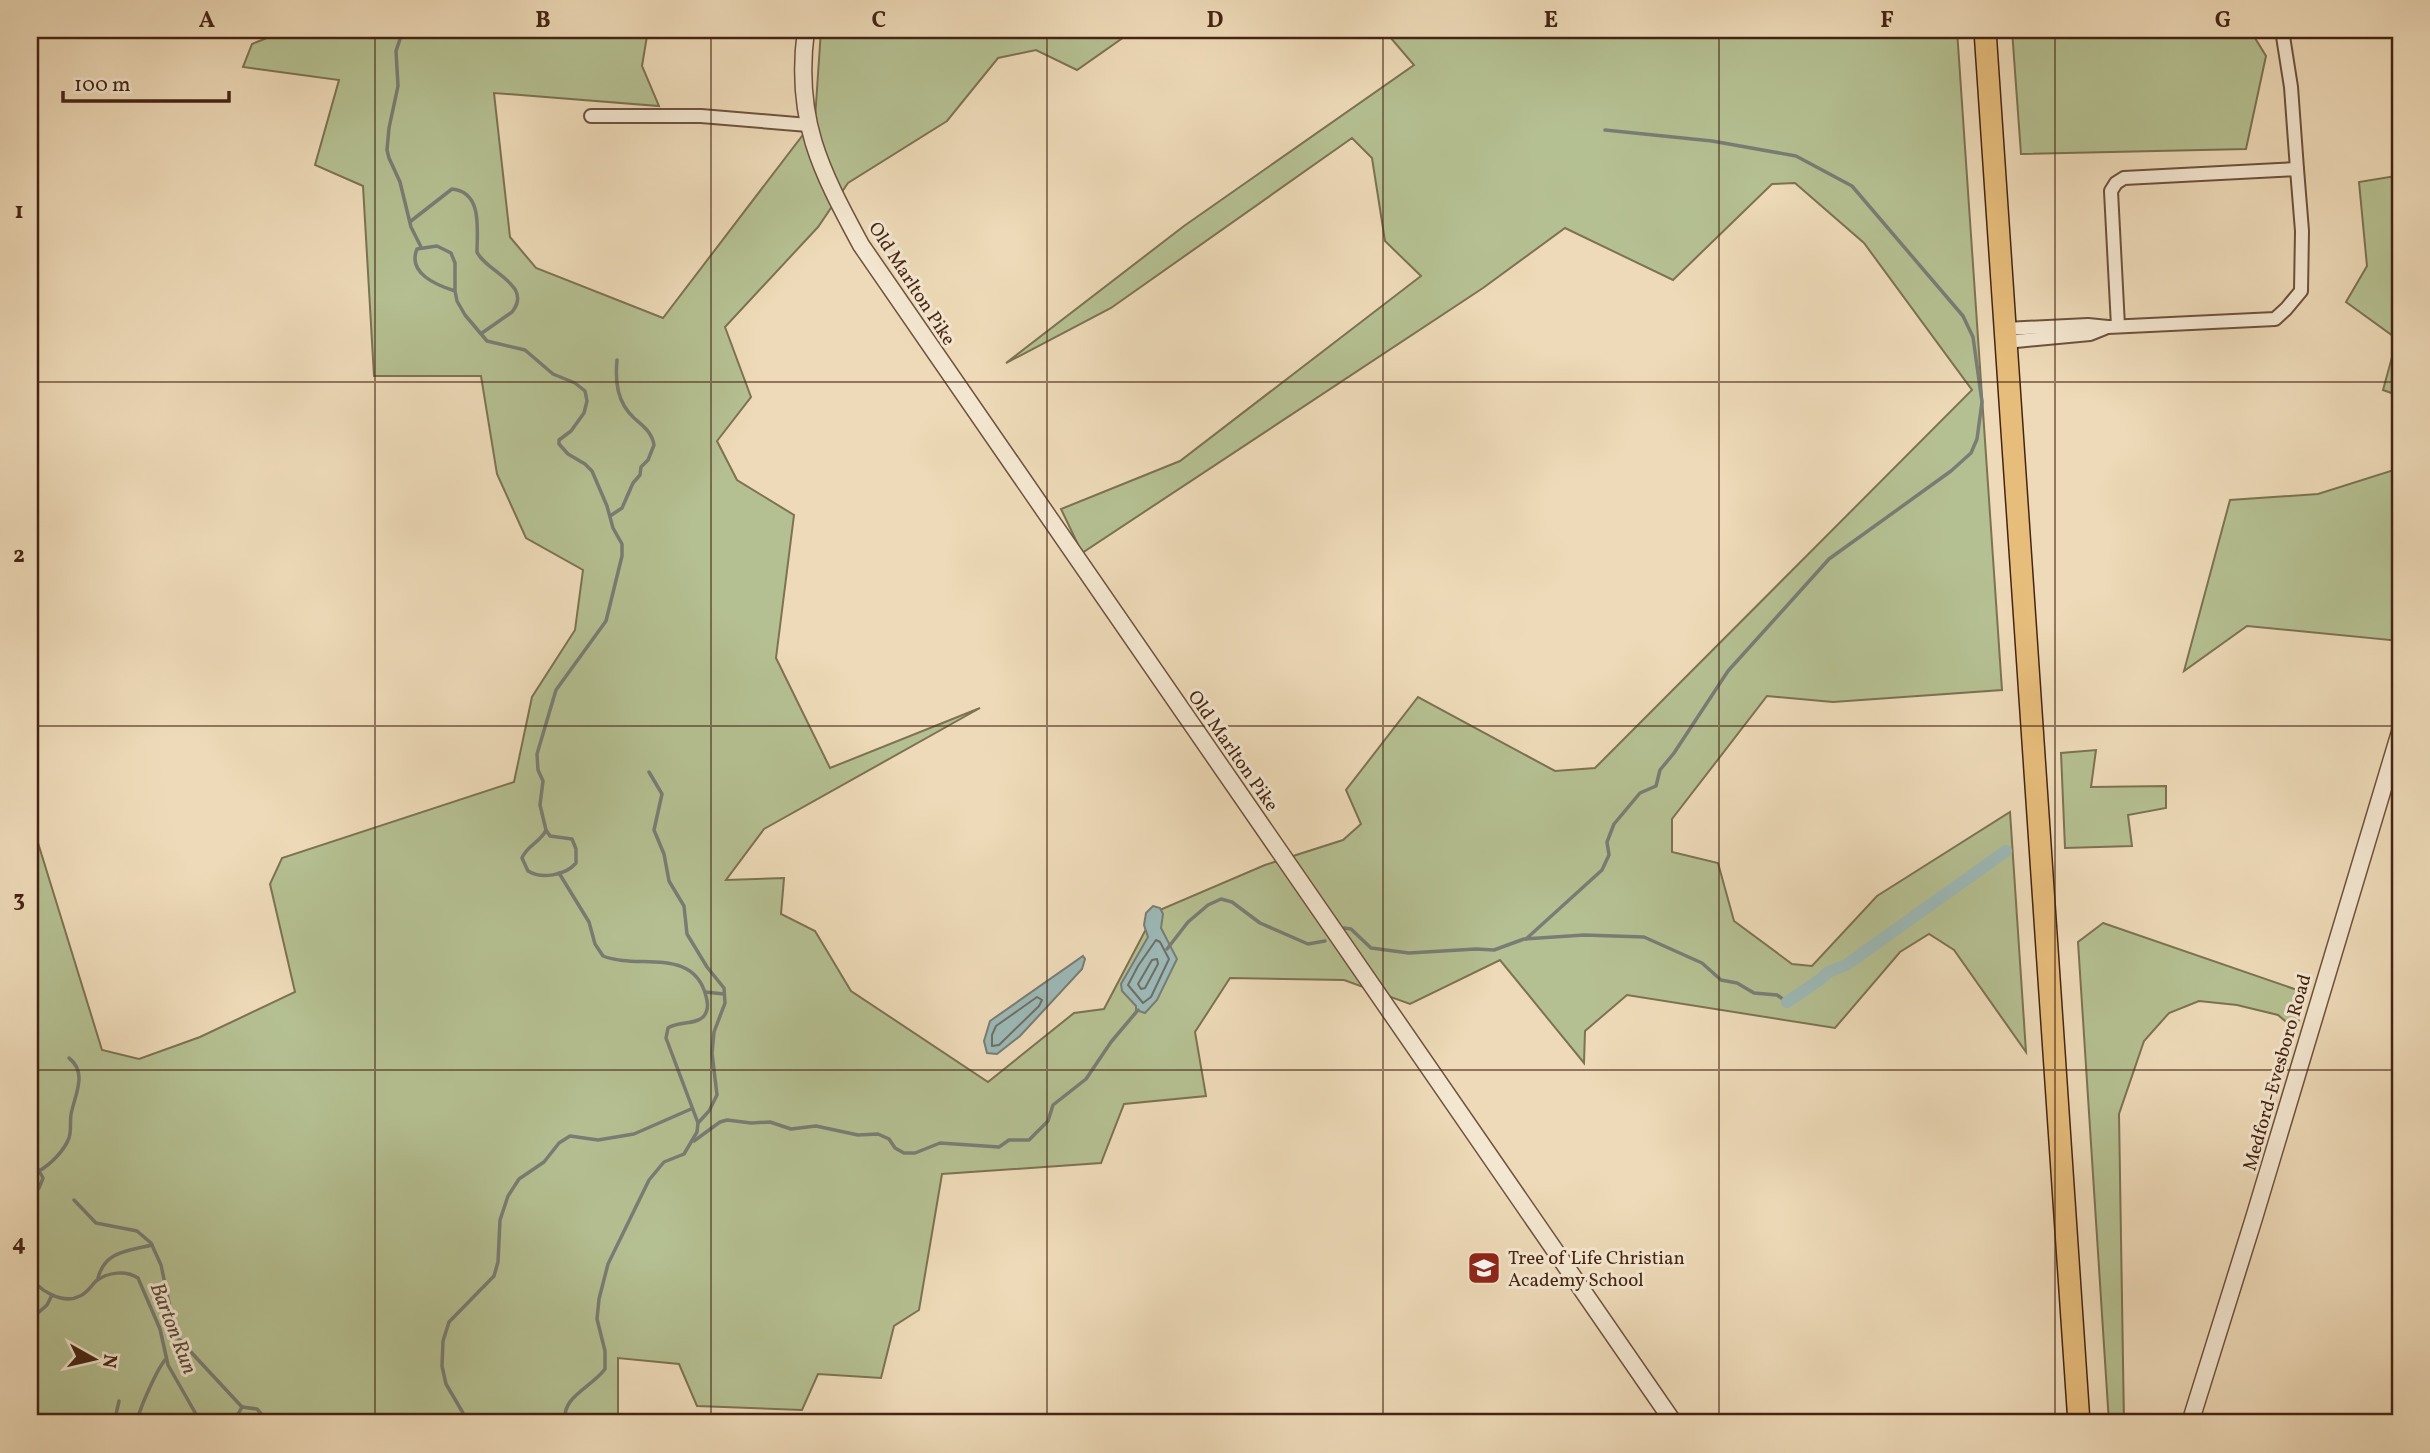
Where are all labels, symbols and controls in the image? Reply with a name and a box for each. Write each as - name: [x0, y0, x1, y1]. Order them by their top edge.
- text: A: [199, 5, 215, 37]
- text: B: [535, 5, 551, 37]
- text: C: [872, 5, 886, 37]
- text: D: [1207, 5, 1224, 37]
- text: E: [1544, 5, 1558, 37]
- text: F: [1880, 5, 1894, 37]
- text: G: [2215, 5, 2231, 37]
- scale bar: [63, 60, 229, 104]
- text: 100 m: [74, 71, 131, 100]
- text: 1: [14, 196, 24, 228]
- street label: Old Marlton Pike: [862, 217, 961, 351]
- text: 2: [13, 540, 25, 572]
- street label: Old Marlton Pike: [1181, 685, 1284, 817]
- text: 3: [13, 884, 25, 916]
- street label: Medford-Evesboro Road: [2237, 971, 2318, 1174]
- text: 4: [12, 1228, 26, 1260]
- place label: Tree of Life Christian Academy School: [1508, 1246, 1685, 1294]
- school or university icon: Tree of Life Christian Academy School: [1465, 1249, 1503, 1287]
- water label: Barton Run: [142, 1279, 203, 1379]
- north arrow: [60, 1324, 130, 1394]
- text: N: [95, 1352, 123, 1370]

